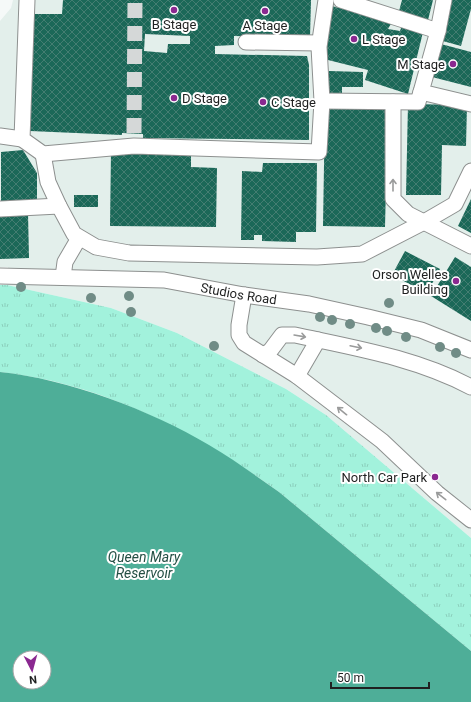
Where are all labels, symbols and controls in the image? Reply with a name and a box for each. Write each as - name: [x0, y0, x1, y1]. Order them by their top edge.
- marker: B Stage: [169, 5, 179, 15]
- marker: A Stage: [260, 6, 270, 16]
- place label: B Stage: [152, 17, 196, 32]
- place label: A Stage: [243, 18, 288, 33]
- place label: L Stage: [362, 32, 406, 47]
- marker: L Stage: [349, 34, 359, 44]
- place label: M Stage: [397, 57, 445, 72]
- marker: M Stage: [448, 59, 458, 69]
- place label: D Stage: [182, 91, 227, 106]
- marker: D Stage: [169, 93, 179, 103]
- place label: C Stage: [271, 95, 316, 110]
- marker: C Stage: [258, 97, 268, 107]
- one-way arrow: [389, 179, 397, 192]
- place label: Orson Welles Building: [372, 267, 448, 297]
- marker: Orson Welles Building: [451, 276, 461, 286]
- street label: Studios Road: [199, 280, 278, 307]
- one-way arrow: [293, 332, 306, 340]
- one-way arrow: [349, 344, 362, 352]
- one-way arrow: [337, 407, 348, 415]
- place label: North Car Park: [342, 470, 427, 485]
- marker: North Car Park: [430, 472, 440, 482]
- one-way arrow: [435, 491, 446, 500]
- water label: Queen Mary Reservoir: [108, 549, 181, 581]
- north arrow: [12, 650, 52, 690]
- scale bar: [331, 664, 429, 690]
- text: 50 m: [337, 671, 364, 685]
- text: N: [28, 673, 38, 686]

